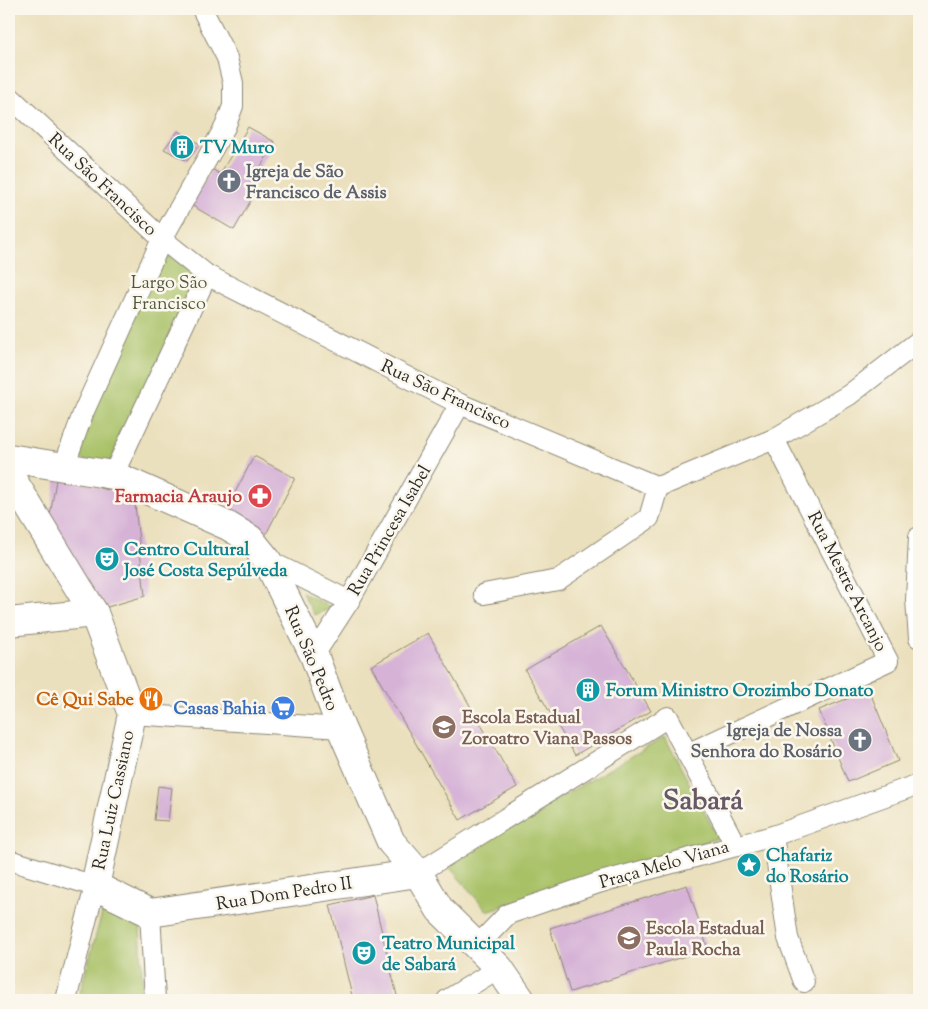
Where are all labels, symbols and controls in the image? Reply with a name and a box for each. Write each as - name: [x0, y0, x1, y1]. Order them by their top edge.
- street label: Rua São Francisco: [41, 128, 162, 243]
- building icon: TV Muro: [169, 134, 195, 160]
- place label: TV Muro: [200, 136, 274, 162]
- place label: Igreja de São Francisco de Assis: [246, 160, 387, 207]
- church icon: Igreja de São Francisco de Assis: [216, 168, 242, 194]
- park label: Largo São Francisco: [131, 271, 207, 318]
- street label: Rua São Francisco: [376, 354, 515, 437]
- street label: Rua Princesa Isabel: [343, 461, 439, 601]
- pharmacy icon: Farmacia Araujo: [247, 483, 273, 509]
- place label: Farmacia Araujo: [115, 485, 242, 511]
- street label: Rua Mestre Arcanjo: [800, 507, 893, 657]
- place label: Centro Cultural José Costa Sepúlveda: [122, 538, 288, 585]
- theatre icon: Centro Cultural José Costa Sepúlveda: [94, 546, 120, 572]
- street label: Rua São Pedro: [276, 602, 344, 715]
- building icon: Forum Ministro Orozimbo Donato: [575, 677, 601, 703]
- place label: Forum Ministro Orozimbo Donato: [606, 679, 874, 705]
- restaurant icon: Cê Qui Sabe: [138, 686, 164, 712]
- place label: Cê Qui Sabe: [36, 688, 135, 714]
- supermarket icon: Casas Bahia: [270, 695, 296, 721]
- place label: Casas Bahia: [174, 697, 267, 723]
- place label: Escola Estadual Zoroatro Viana Passos: [462, 706, 632, 753]
- school or university icon: Escola Estadual Zoroatro Viana Passos: [431, 714, 457, 740]
- place label: Igreja de Nossa Senhora do Rosário: [690, 719, 843, 766]
- church icon: Igreja de Nossa Senhora do Rosário: [847, 727, 873, 753]
- street label: Rua Luiz Cassiano: [87, 728, 142, 873]
- district label: Sabará: [663, 782, 743, 822]
- street label: Praça Melo Viana: [597, 835, 732, 897]
- place label: Chafariz do Rosário: [766, 844, 849, 891]
- place icon: Chafariz do Rosário: [736, 852, 762, 878]
- street label: Rua Dom Pedro II: [214, 871, 354, 919]
- place label: Escola Estadual Paula Rocha: [646, 917, 766, 964]
- school or university icon: Escola Estadual Paula Rocha: [616, 925, 642, 951]
- place label: Teatro Municipal de Sabará: [382, 932, 516, 979]
- theatre icon: Teatro Municipal de Sabará: [351, 940, 377, 966]

